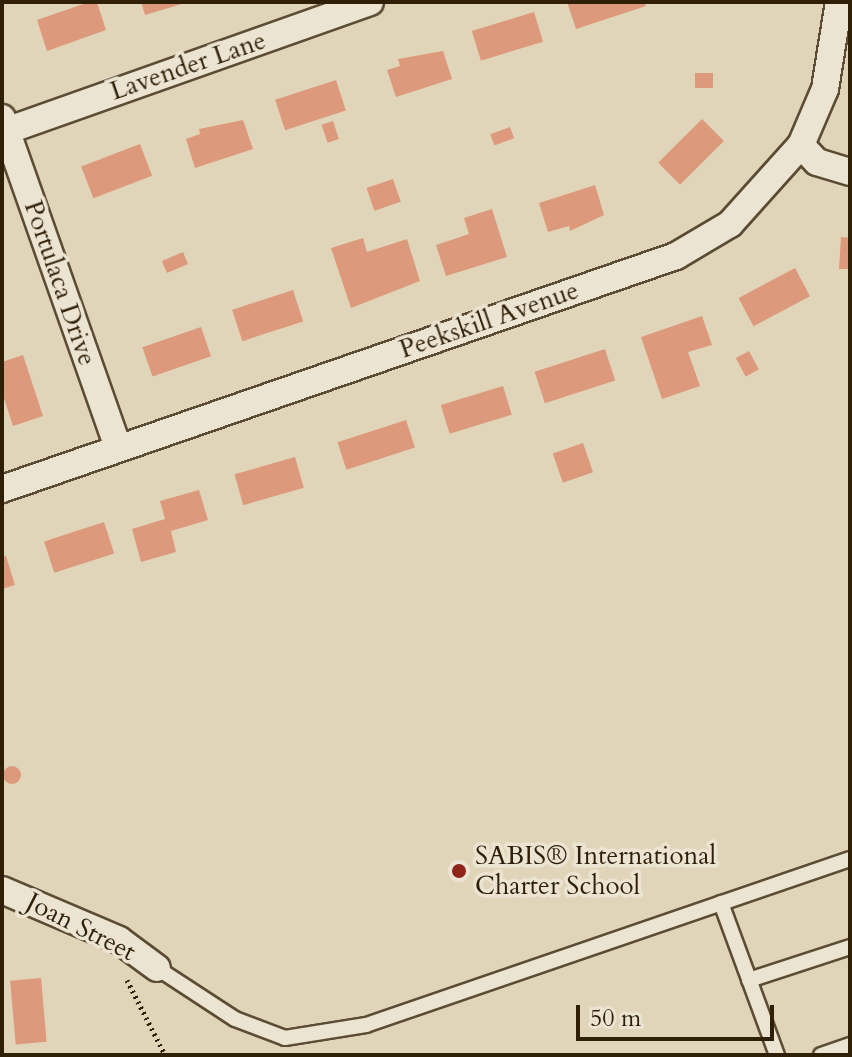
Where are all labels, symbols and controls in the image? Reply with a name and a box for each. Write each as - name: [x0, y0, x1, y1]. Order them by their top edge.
- street label: Lavender Lane: [106, 25, 270, 107]
- street label: Portulaca Drive: [17, 197, 103, 369]
- street label: Peekskill Avenue: [395, 275, 583, 365]
- place label: SABIS® International Charter School: [475, 840, 716, 902]
- marker: SABIS® International Charter School: [450, 862, 468, 880]
- street label: Joan Street: [21, 886, 141, 968]
- scale bar: [580, 989, 778, 1039]
- text: 50 m: [590, 1002, 641, 1035]

